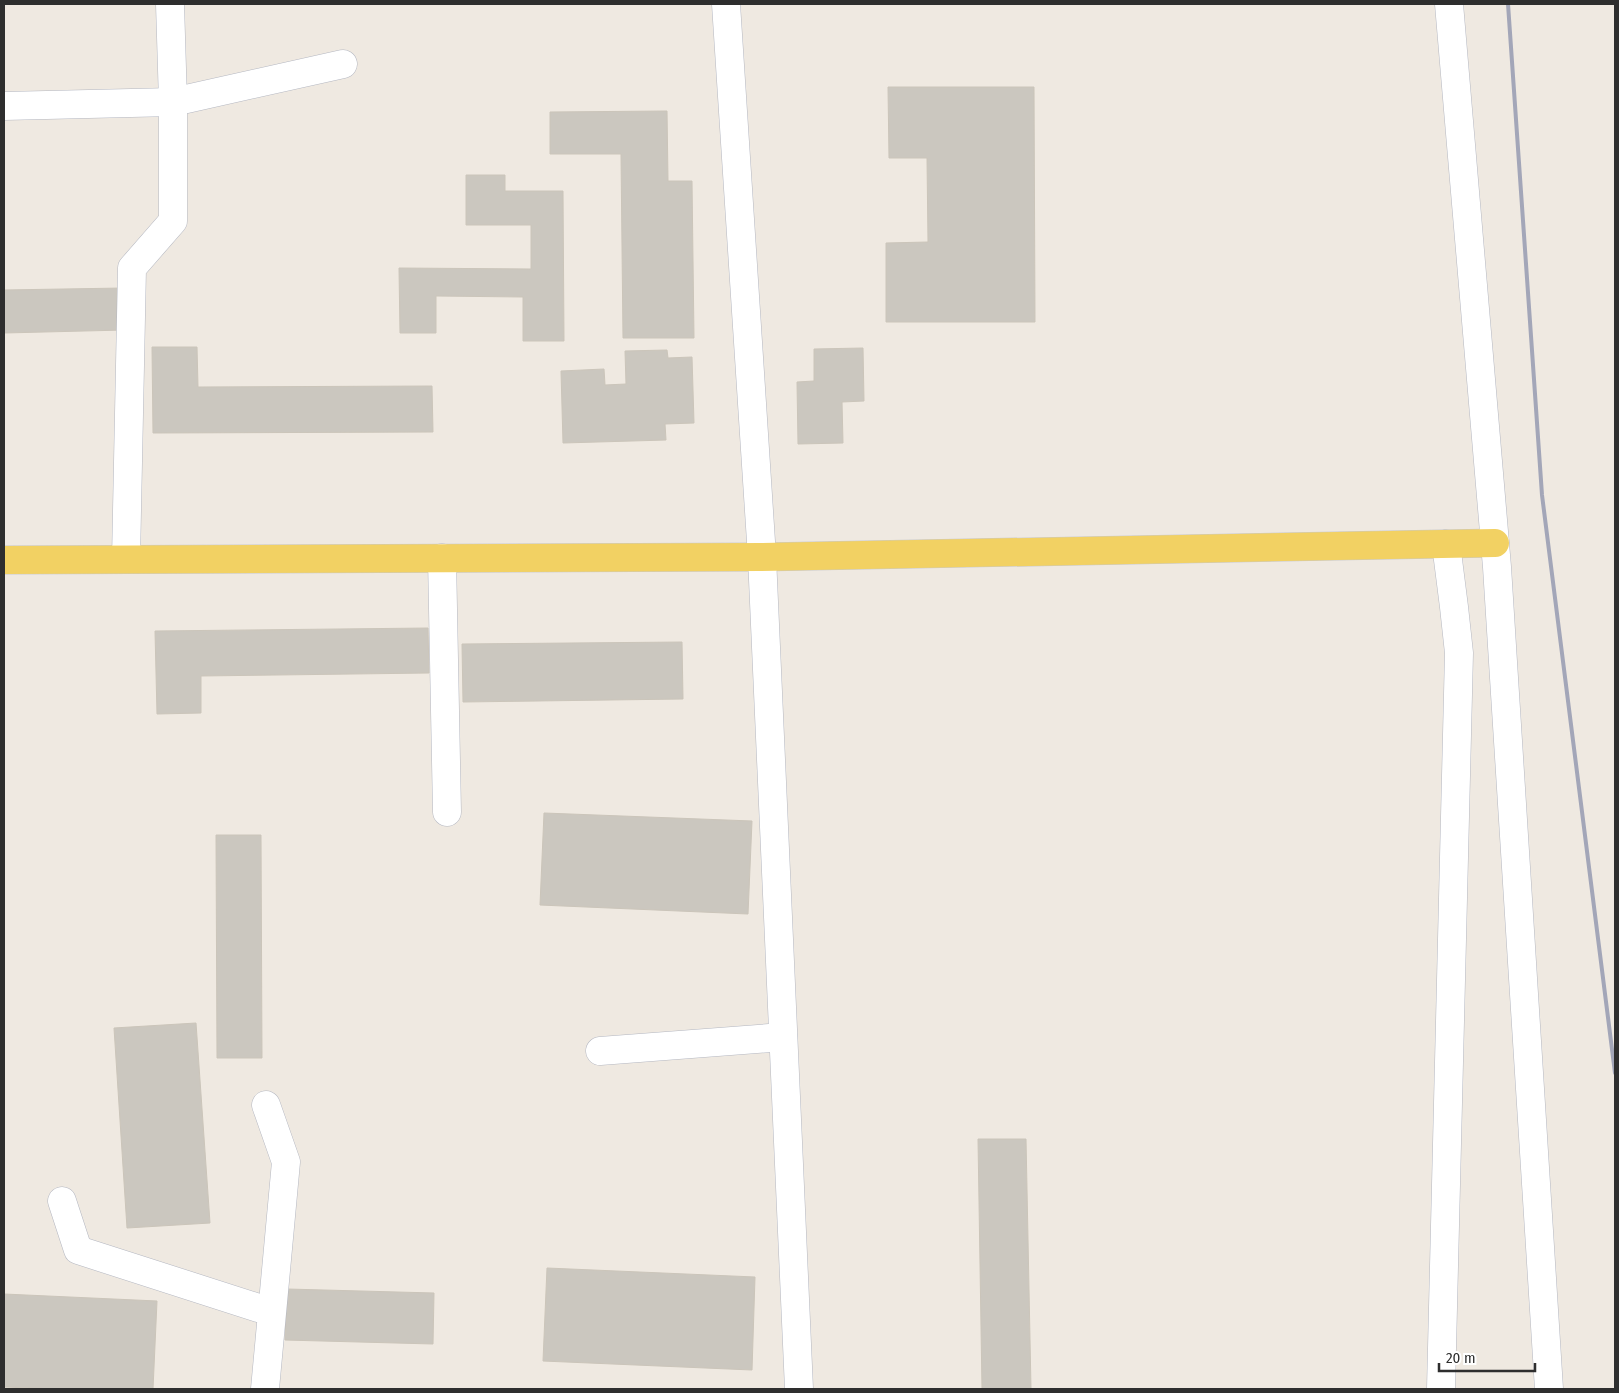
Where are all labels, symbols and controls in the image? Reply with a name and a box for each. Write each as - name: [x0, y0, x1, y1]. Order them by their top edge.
- scale bar: [1439, 1340, 1535, 1372]
- text: 20 m: [1446, 1349, 1476, 1367]

